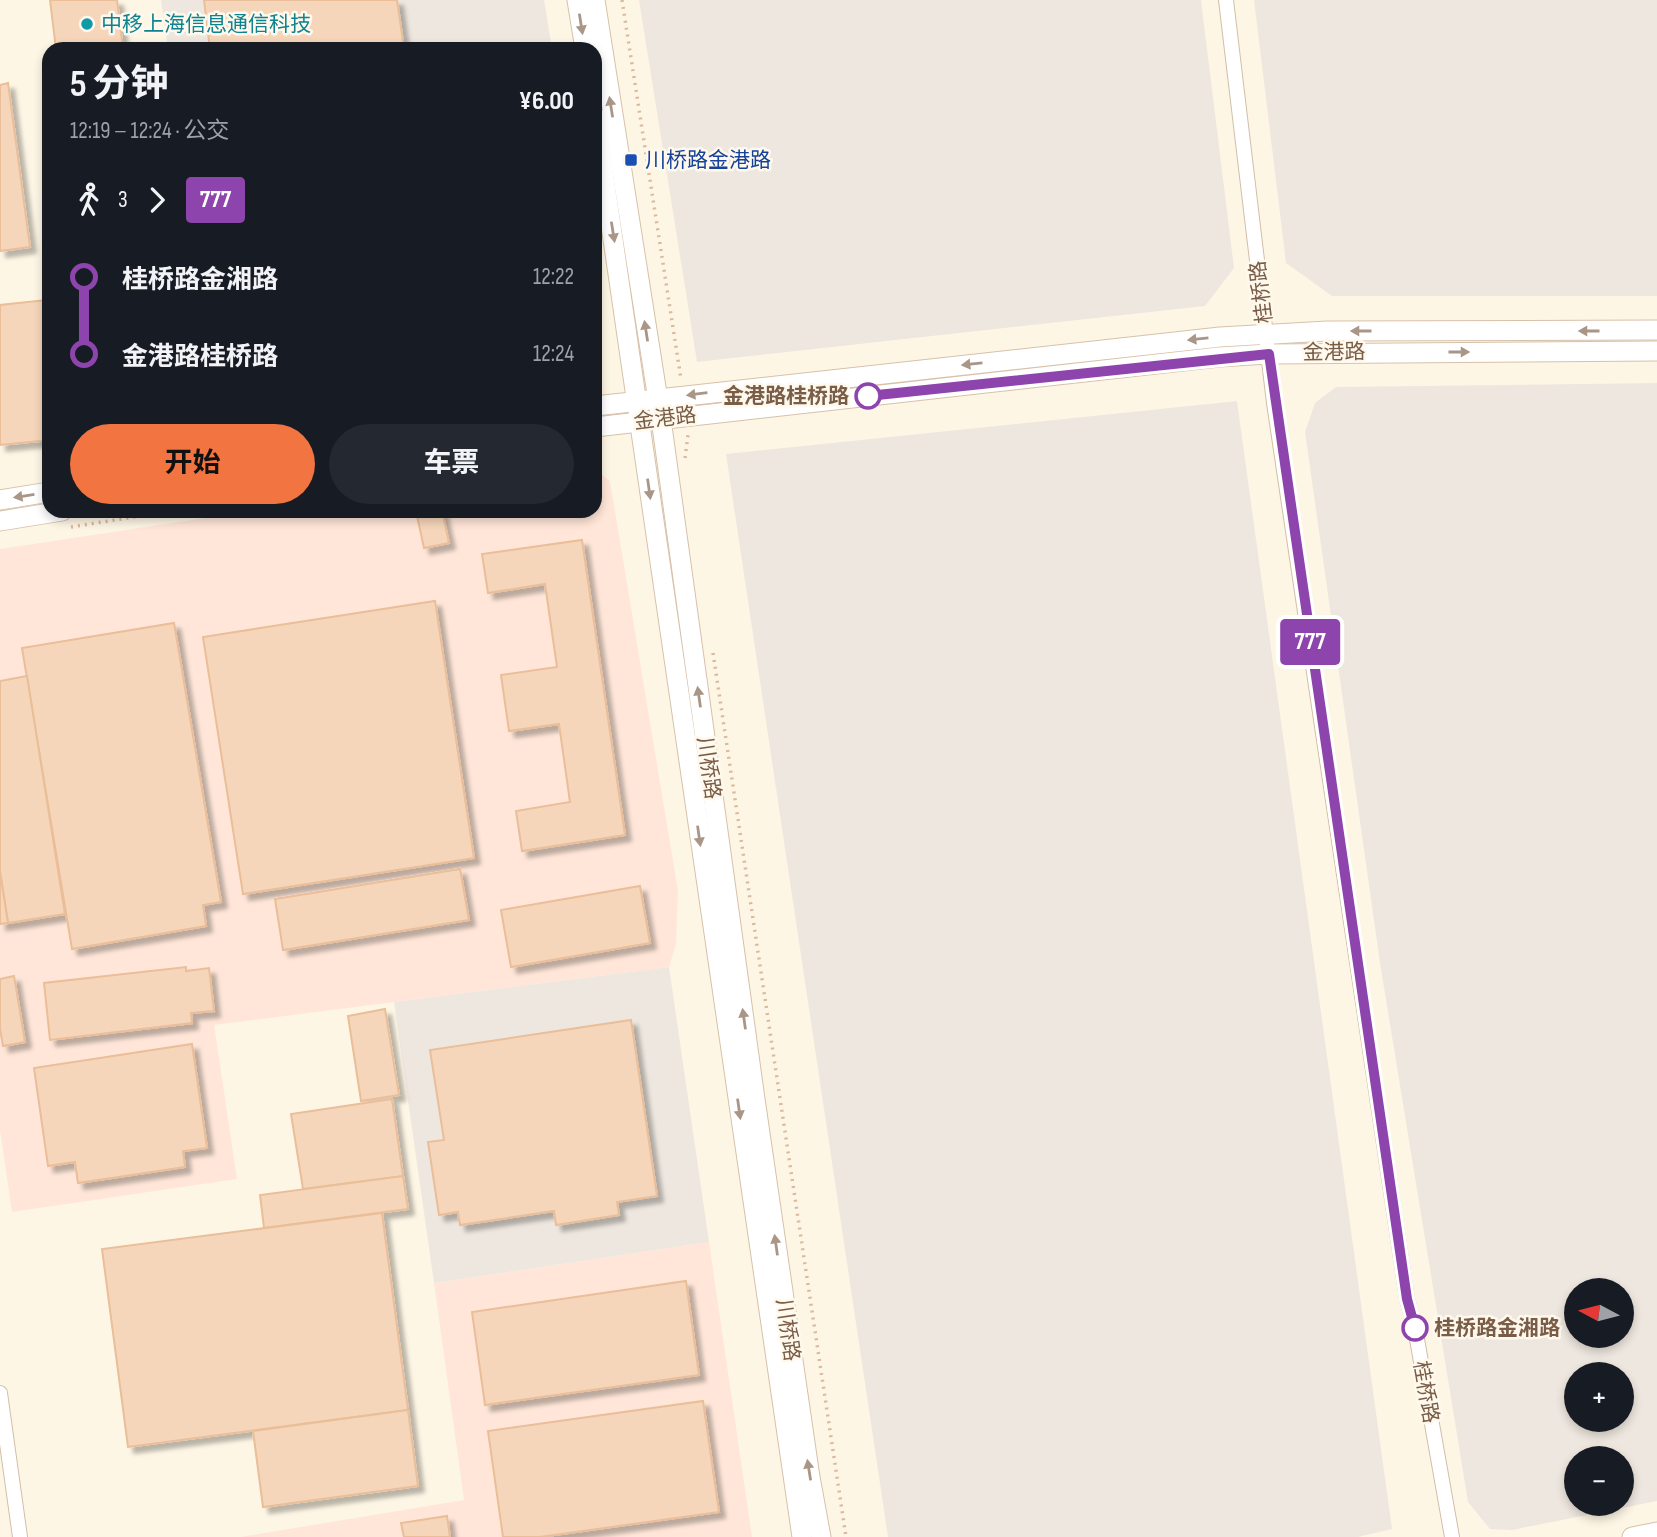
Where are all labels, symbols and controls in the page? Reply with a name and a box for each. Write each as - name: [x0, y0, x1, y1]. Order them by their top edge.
- place label: 中移上海信息通信科技: [101, 12, 311, 37]
- one-way arrow: [576, 14, 587, 36]
- marker: 中移上海信息通信科技: [79, 16, 95, 32]
- text: 5 分钟: [70, 62, 169, 107]
- text: ¥6.00: [519, 86, 574, 117]
- one-way arrow: [605, 95, 616, 117]
- text: 12:19 – 12:24 · 公交: [70, 117, 229, 145]
- place label: 川桥路金港路: [645, 148, 771, 173]
- marker: 川桥路金港路: [623, 152, 639, 168]
- icon: walk: [70, 181, 108, 219]
- icon: forward: [138, 181, 176, 219]
- text: 777: [200, 185, 231, 214]
- text: 3: [118, 186, 128, 214]
- one-way arrow: [607, 221, 618, 243]
- street label: 桂桥路: [1245, 259, 1278, 325]
- text: 12:22: [533, 263, 574, 291]
- text: 桂桥路金湘路: [122, 265, 278, 296]
- one-way arrow: [640, 320, 651, 342]
- one-way arrow: [1350, 325, 1372, 337]
- one-way arrow: [1578, 325, 1600, 336]
- one-way arrow: [1187, 334, 1209, 345]
- street label: 金港路: [1302, 339, 1366, 366]
- text: 12:24: [533, 340, 574, 368]
- text: 金港路桂桥路: [122, 342, 278, 373]
- one-way arrow: [1449, 346, 1471, 358]
- one-way arrow: [961, 358, 983, 369]
- marker: 金港路桂桥路: [855, 383, 881, 409]
- place label: 金港路桂桥路: [723, 384, 849, 409]
- one-way arrow: [686, 388, 708, 399]
- street label: 金港路: [632, 402, 698, 435]
- button: 开始: [70, 424, 315, 504]
- button: 车票: [329, 424, 574, 504]
- one-way arrow: [644, 478, 655, 500]
- one-way arrow: [13, 491, 35, 502]
- line badge: 777: [1270, 619, 1350, 665]
- text: 777: [1294, 627, 1326, 656]
- one-way arrow: [693, 686, 704, 708]
- street label: 川桥路: [692, 735, 725, 801]
- one-way arrow: [694, 825, 705, 847]
- one-way arrow: [738, 1008, 749, 1030]
- one-way arrow: [734, 1098, 745, 1120]
- one-way arrow: [770, 1234, 781, 1256]
- north arrow: [1564, 1278, 1634, 1348]
- map controls: [1564, 1278, 1634, 1516]
- street label: 川桥路: [771, 1297, 804, 1363]
- marker: 桂桥路金湘路: [1402, 1315, 1428, 1341]
- place label: 桂桥路金湘路: [1434, 1316, 1560, 1341]
- street label: 桂桥路: [1408, 1359, 1443, 1425]
- button: +: [1564, 1362, 1634, 1432]
- button: −: [1564, 1446, 1634, 1516]
- one-way arrow: [803, 1459, 814, 1481]

